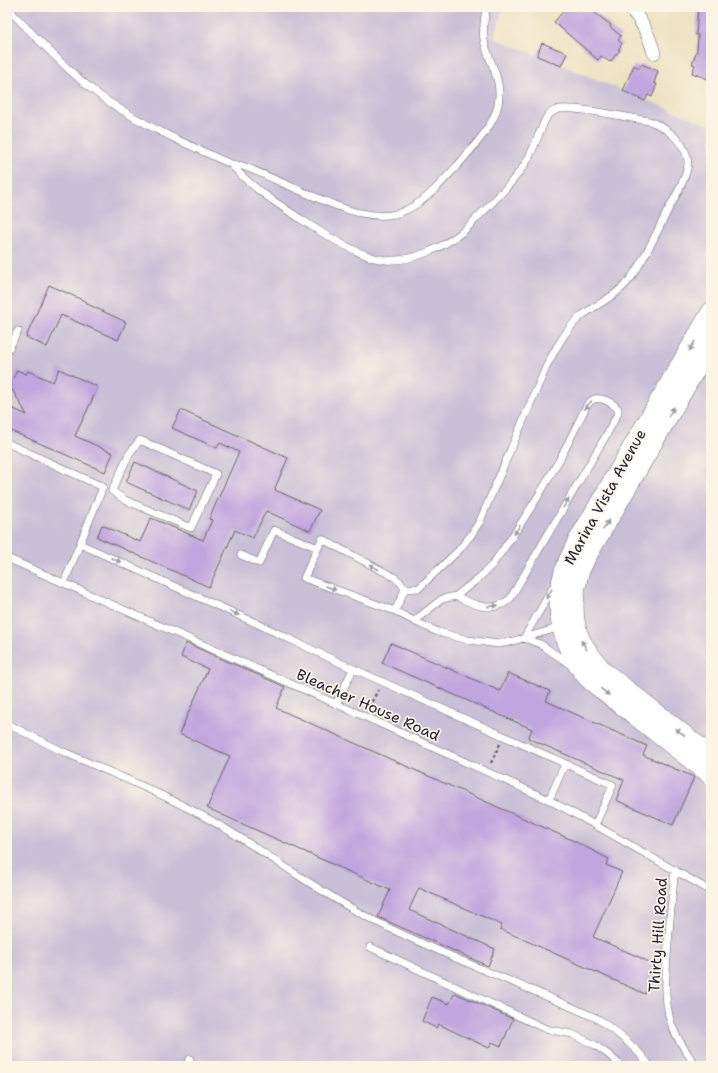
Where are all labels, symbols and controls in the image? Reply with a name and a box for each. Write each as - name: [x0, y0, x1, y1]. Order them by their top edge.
- one-way arrow: [688, 340, 695, 352]
- one-way arrow: [584, 400, 593, 410]
- one-way arrow: [667, 406, 674, 418]
- street label: Marina Vista Avenue: [559, 425, 651, 569]
- one-way arrow: [563, 498, 570, 509]
- one-way arrow: [602, 519, 609, 531]
- one-way arrow: [513, 525, 521, 535]
- one-way arrow: [110, 557, 121, 563]
- one-way arrow: [368, 563, 380, 570]
- one-way arrow: [326, 585, 338, 591]
- one-way arrow: [546, 588, 553, 600]
- one-way arrow: [487, 603, 499, 610]
- one-way arrow: [229, 610, 240, 616]
- one-way arrow: [581, 639, 588, 651]
- street label: Bleacher House Road: [293, 664, 443, 746]
- one-way arrow: [600, 688, 611, 696]
- one-way arrow: [675, 727, 686, 736]
- street label: Thirty Hill Road: [644, 876, 672, 993]

